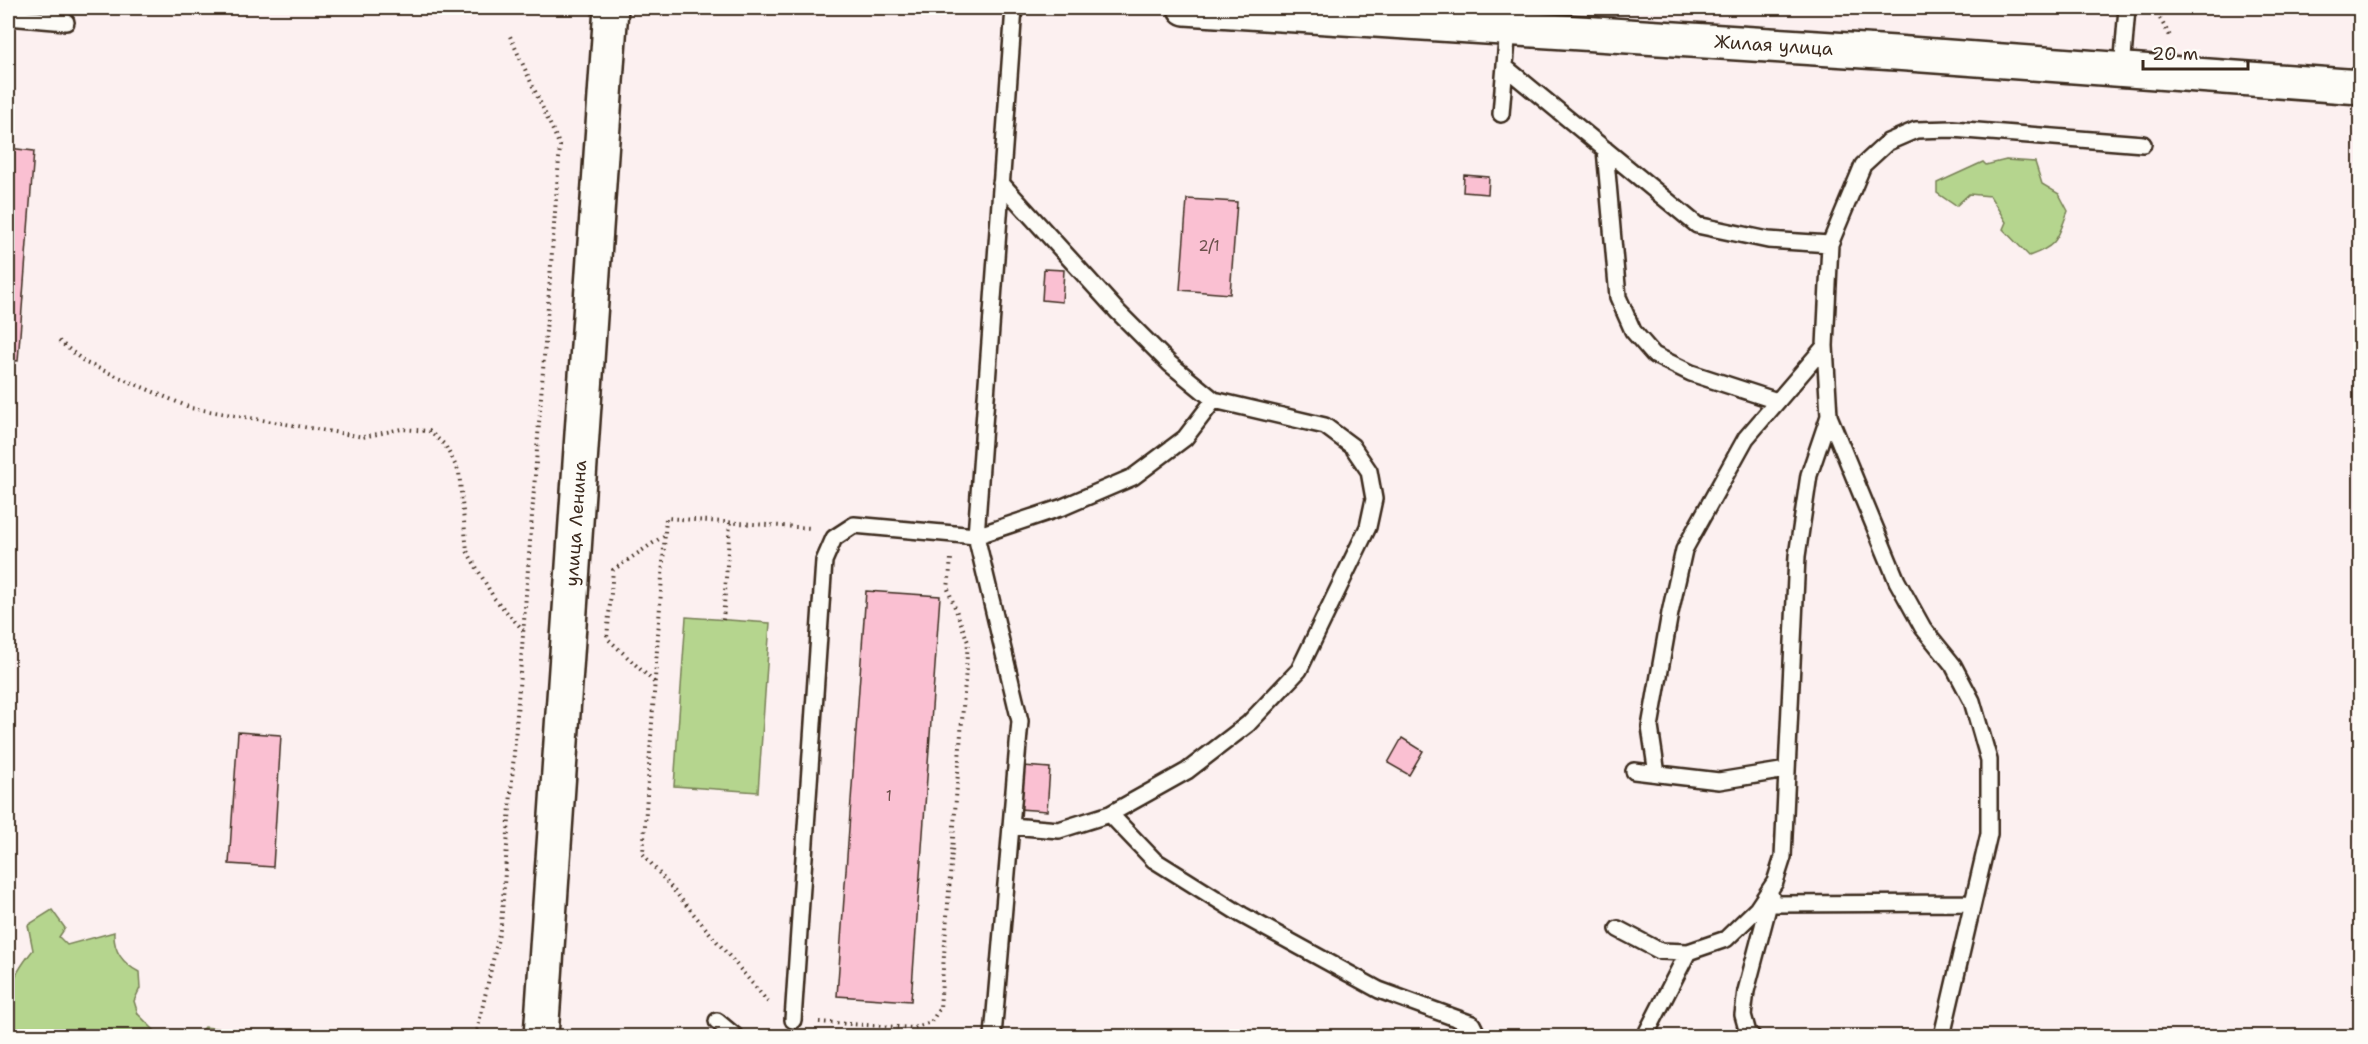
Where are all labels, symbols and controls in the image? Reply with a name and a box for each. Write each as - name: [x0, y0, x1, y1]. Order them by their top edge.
- street label: Жилая улица: [1714, 30, 1834, 61]
- scale bar: [2143, 33, 2248, 71]
- text: 20 m: [2152, 42, 2198, 66]
- house number: 2/1: [1198, 236, 1220, 256]
- street label: улица Ленина: [560, 459, 592, 587]
- house number: 1: [886, 786, 892, 806]

